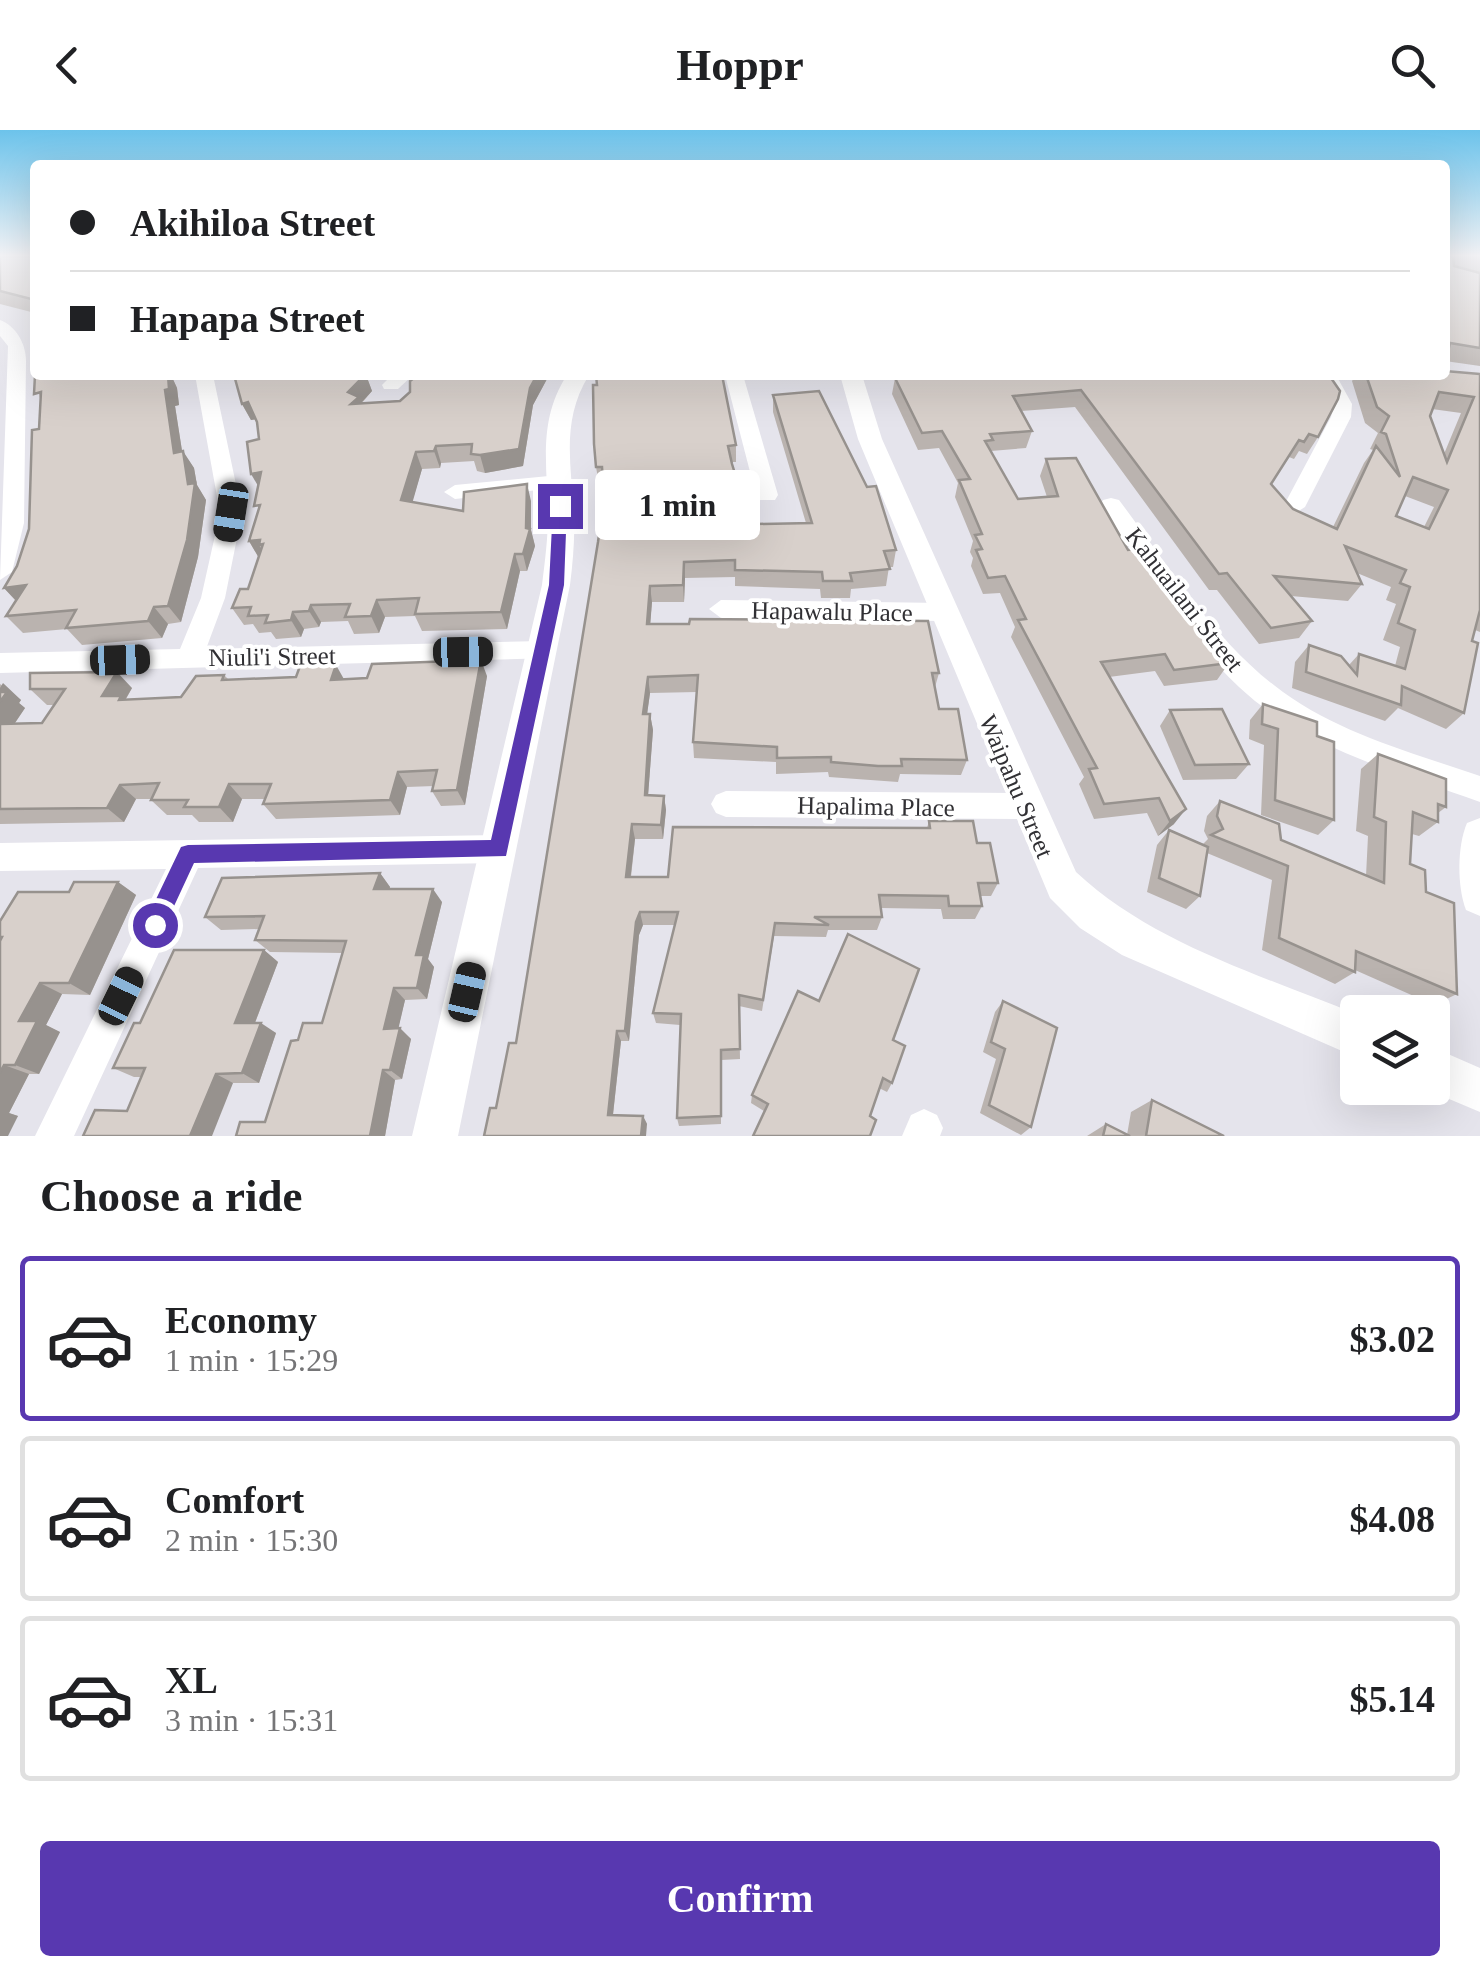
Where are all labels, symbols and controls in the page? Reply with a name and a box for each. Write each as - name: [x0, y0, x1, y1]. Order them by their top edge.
- icon: back: [40, 38, 95, 93]
- icon: search: [1385, 38, 1440, 93]
- text: Hoppr: [676, 40, 804, 90]
- text: Akihiloa Street: [130, 202, 375, 244]
- text: Hapapa Street: [130, 298, 365, 340]
- callout: 1 min: [595, 471, 760, 541]
- car: [211, 480, 251, 544]
- route end: [538, 484, 583, 529]
- text: 1 min: [639, 487, 716, 523]
- street label: Kahuailani Street: [1120, 522, 1249, 676]
- street label: Hapawalu Place: [751, 597, 913, 626]
- car: [433, 636, 493, 668]
- street label: Niuli'i Street: [208, 642, 336, 671]
- car: [89, 644, 151, 676]
- street label: Waipahu Street: [974, 711, 1059, 862]
- street label: Hapalima Place: [797, 792, 955, 821]
- route start: [133, 903, 178, 948]
- car: [446, 959, 488, 1025]
- car: [94, 962, 148, 1030]
- map controls: [1340, 995, 1450, 1105]
- button: layers: [1340, 995, 1450, 1105]
- text: Choose a ride: [40, 1171, 303, 1221]
- icon: car: [45, 1294, 135, 1384]
- text: Economy: [165, 1299, 317, 1341]
- text: $3.02: [1350, 1318, 1435, 1360]
- text: 1 min · 15:29: [165, 1342, 338, 1378]
- icon: car: [45, 1474, 135, 1564]
- text: Comfort: [165, 1479, 304, 1521]
- text: $4.08: [1350, 1498, 1435, 1540]
- text: 2 min · 15:30: [165, 1522, 338, 1558]
- icon: car: [45, 1654, 135, 1744]
- text: XL: [165, 1659, 218, 1701]
- text: $5.14: [1350, 1678, 1435, 1720]
- text: 3 min · 15:31: [165, 1702, 338, 1738]
- button: Confirm: [40, 1841, 1440, 1956]

